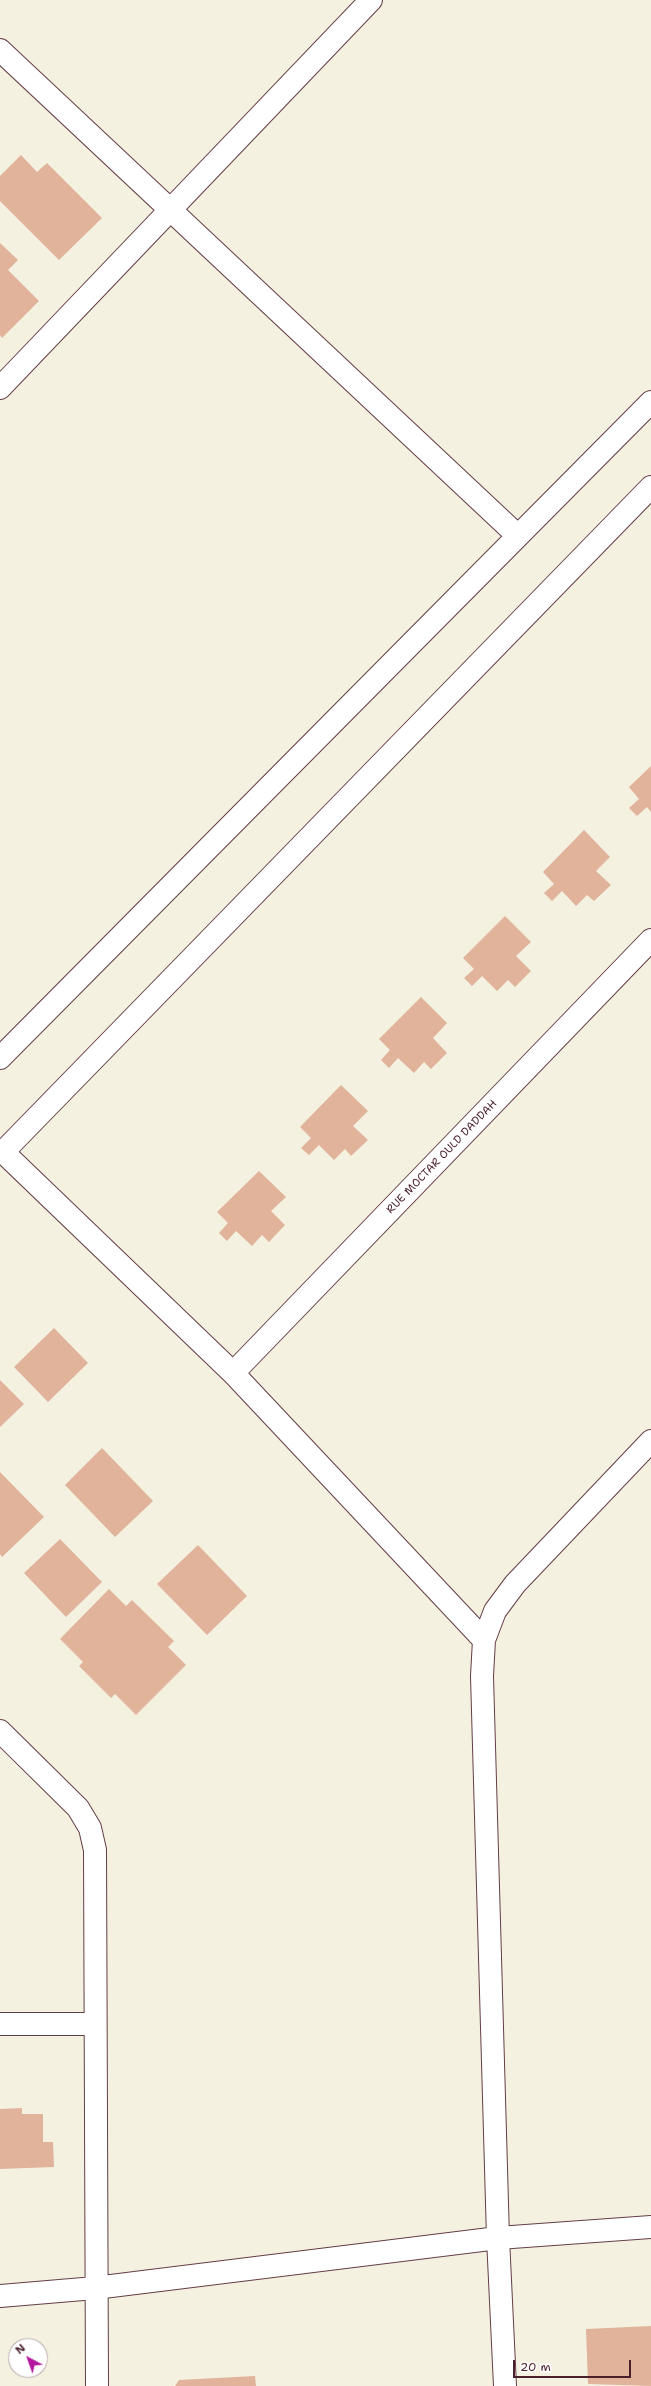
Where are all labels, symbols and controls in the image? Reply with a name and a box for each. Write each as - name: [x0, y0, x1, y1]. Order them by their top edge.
- street label: RUE MOCTAR OULD DADDAH: [384, 1097, 500, 1217]
- north arrow: [8, 2338, 48, 2378]
- text: N: [12, 2341, 29, 2358]
- scale bar: [515, 2352, 633, 2378]
- text: 20 m: [520, 2359, 551, 2375]

